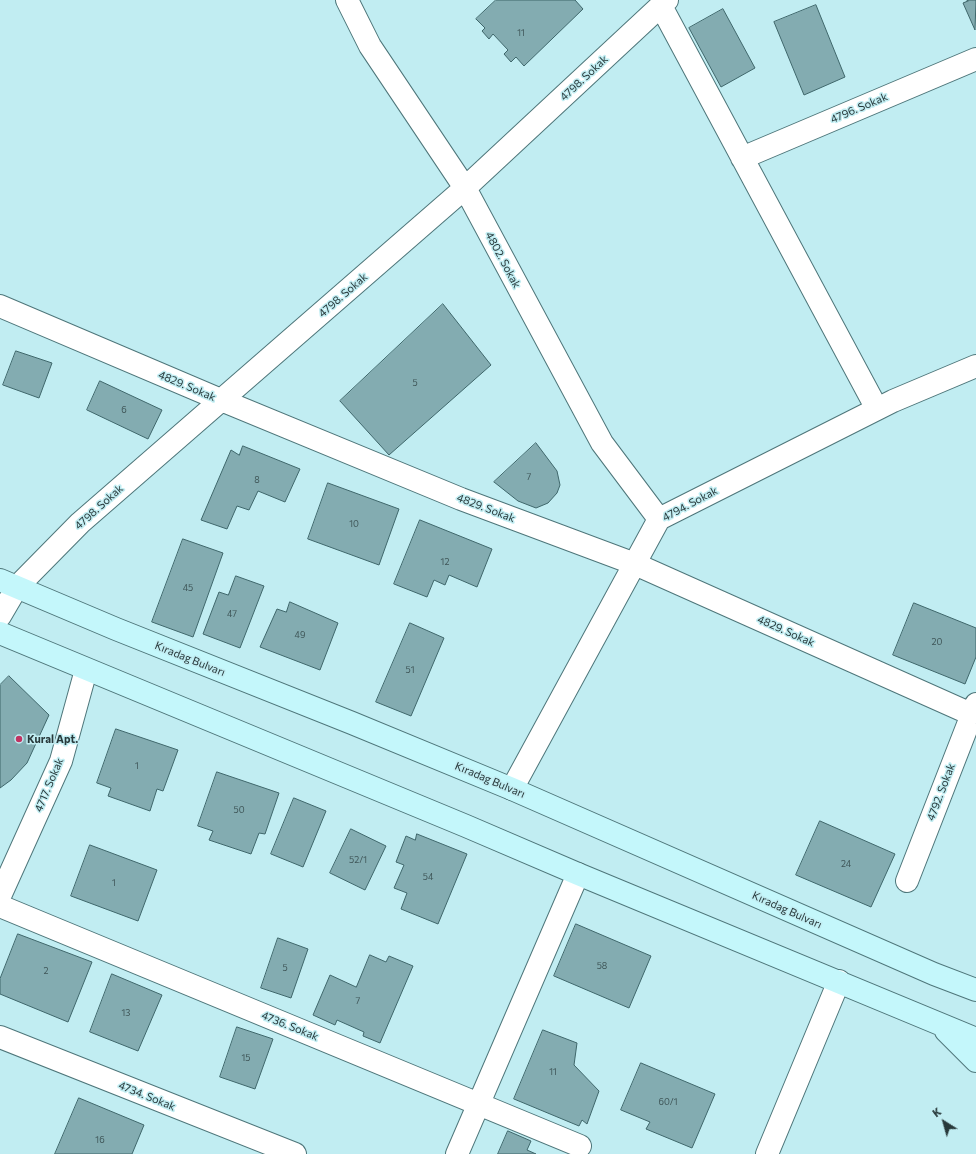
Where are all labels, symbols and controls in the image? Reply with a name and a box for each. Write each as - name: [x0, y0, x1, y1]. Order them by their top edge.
- house number: 11: [517, 28, 525, 38]
- street label: 4798. Sokak: [557, 52, 611, 104]
- street label: 4796. Sokak: [828, 90, 890, 126]
- street label: 4802. Sokak: [483, 230, 523, 290]
- street label: 4798. Sokak: [316, 270, 370, 320]
- street label: 4829. Sokak: [156, 368, 218, 404]
- house number: 5: [412, 378, 418, 388]
- house number: 6: [121, 405, 127, 415]
- house number: 7: [527, 472, 531, 482]
- house number: 8: [254, 475, 260, 485]
- street label: 4798. Sokak: [72, 482, 126, 532]
- street label: 4794. Sokak: [660, 484, 720, 524]
- street label: 4829. Sokak: [455, 491, 517, 525]
- house number: 10: [349, 519, 359, 529]
- house number: 12: [441, 557, 449, 567]
- house number: 45: [183, 583, 193, 593]
- house number: 47: [227, 609, 237, 619]
- street label: 4829. Sokak: [755, 613, 817, 649]
- house number: 49: [295, 630, 305, 640]
- house number: 20: [932, 637, 942, 647]
- street label: Kıradag Bulvarı: [153, 639, 227, 679]
- house number: 51: [405, 665, 415, 675]
- place label: Kural Apt.: [27, 732, 78, 746]
- marker: Kural Apt.: [14, 734, 24, 744]
- street label: 4717. Sokak: [32, 756, 66, 814]
- street label: Kıradag Bulvarı: [453, 759, 527, 801]
- house number: 1: [135, 761, 139, 771]
- street label: 4792. Sokak: [924, 761, 958, 823]
- house number: 50: [233, 805, 245, 815]
- house number: 52/1: [349, 855, 367, 865]
- house number: 24: [841, 859, 851, 869]
- house number: 54: [423, 872, 433, 882]
- house number: 1: [112, 878, 116, 888]
- street label: Kıradag Bulvarı: [750, 889, 824, 931]
- house number: 58: [597, 961, 607, 971]
- house number: 5: [282, 963, 288, 973]
- house number: 2: [44, 966, 48, 976]
- house number: 7: [356, 996, 360, 1006]
- house number: 13: [122, 1008, 130, 1018]
- street label: 4736. Sokak: [260, 1009, 320, 1043]
- house number: 15: [241, 1053, 251, 1063]
- house number: 11: [549, 1067, 557, 1077]
- street label: 4734. Sokak: [117, 1079, 177, 1113]
- house number: 60/1: [658, 1097, 678, 1107]
- north arrow: [924, 1102, 964, 1142]
- text: K: [929, 1105, 943, 1120]
- house number: 16: [95, 1135, 105, 1145]

